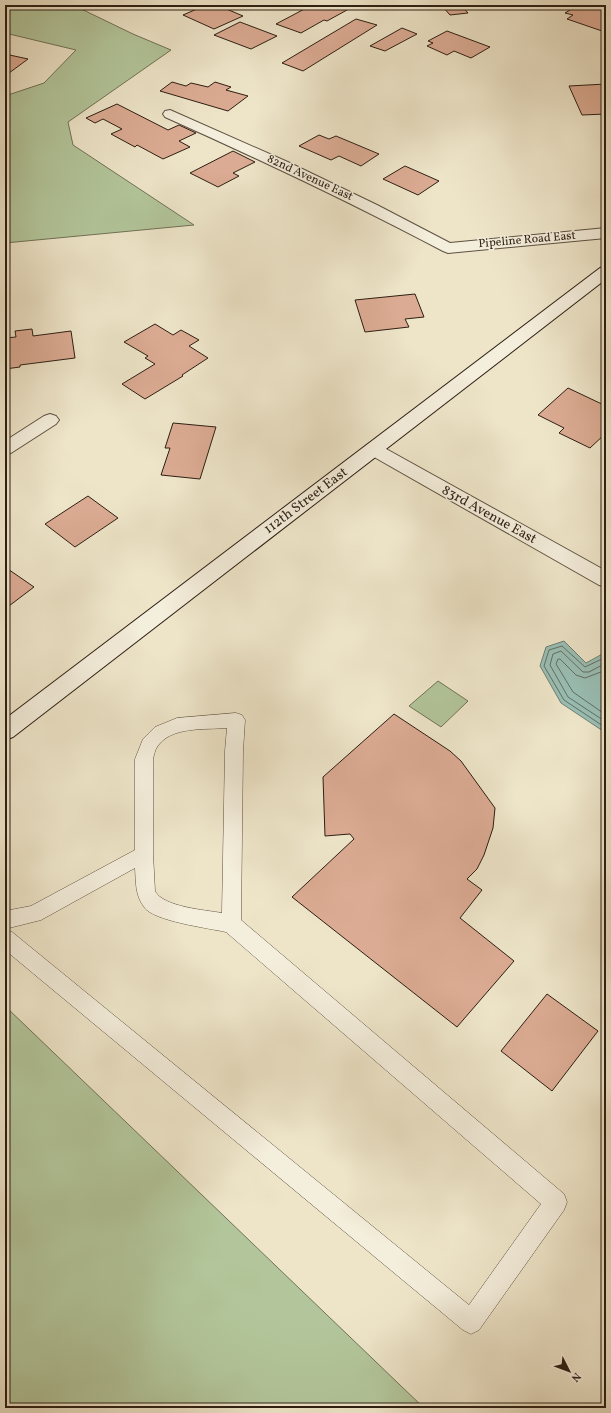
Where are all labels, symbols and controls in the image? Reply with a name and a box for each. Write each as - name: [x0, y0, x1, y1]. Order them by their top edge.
- street label: 82nd Avenue East: [264, 151, 356, 205]
- street label: Pipeline Road East: [478, 228, 576, 252]
- street label: 112th Street East: [260, 463, 352, 539]
- street label: 83rd Avenue East: [438, 481, 540, 549]
- north arrow: [549, 1351, 589, 1391]
- text: N: [567, 1369, 584, 1385]

